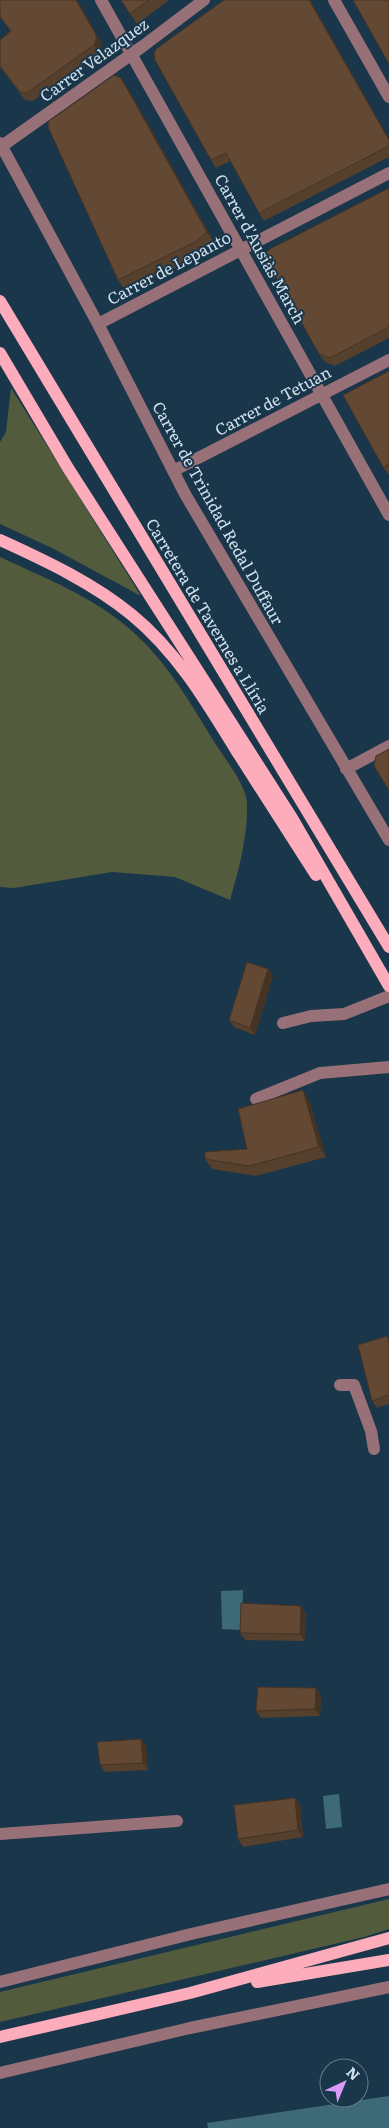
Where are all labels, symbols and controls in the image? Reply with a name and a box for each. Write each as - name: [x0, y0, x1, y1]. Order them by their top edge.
- street label: Carrer Velazquez: [34, 11, 153, 107]
- street label: Carrer d'Ausiàs March: [210, 169, 312, 328]
- street label: Carrer de Lepanto: [102, 224, 235, 310]
- street label: Carrer de Tetuan: [210, 359, 335, 441]
- street label: Carrer de Trinidad Redal Duffaur: [147, 396, 291, 629]
- street label: Carretera de Tavernes a Llíria: [141, 513, 277, 718]
- north arrow: [319, 2058, 369, 2108]
- text: N: [343, 2062, 365, 2084]

